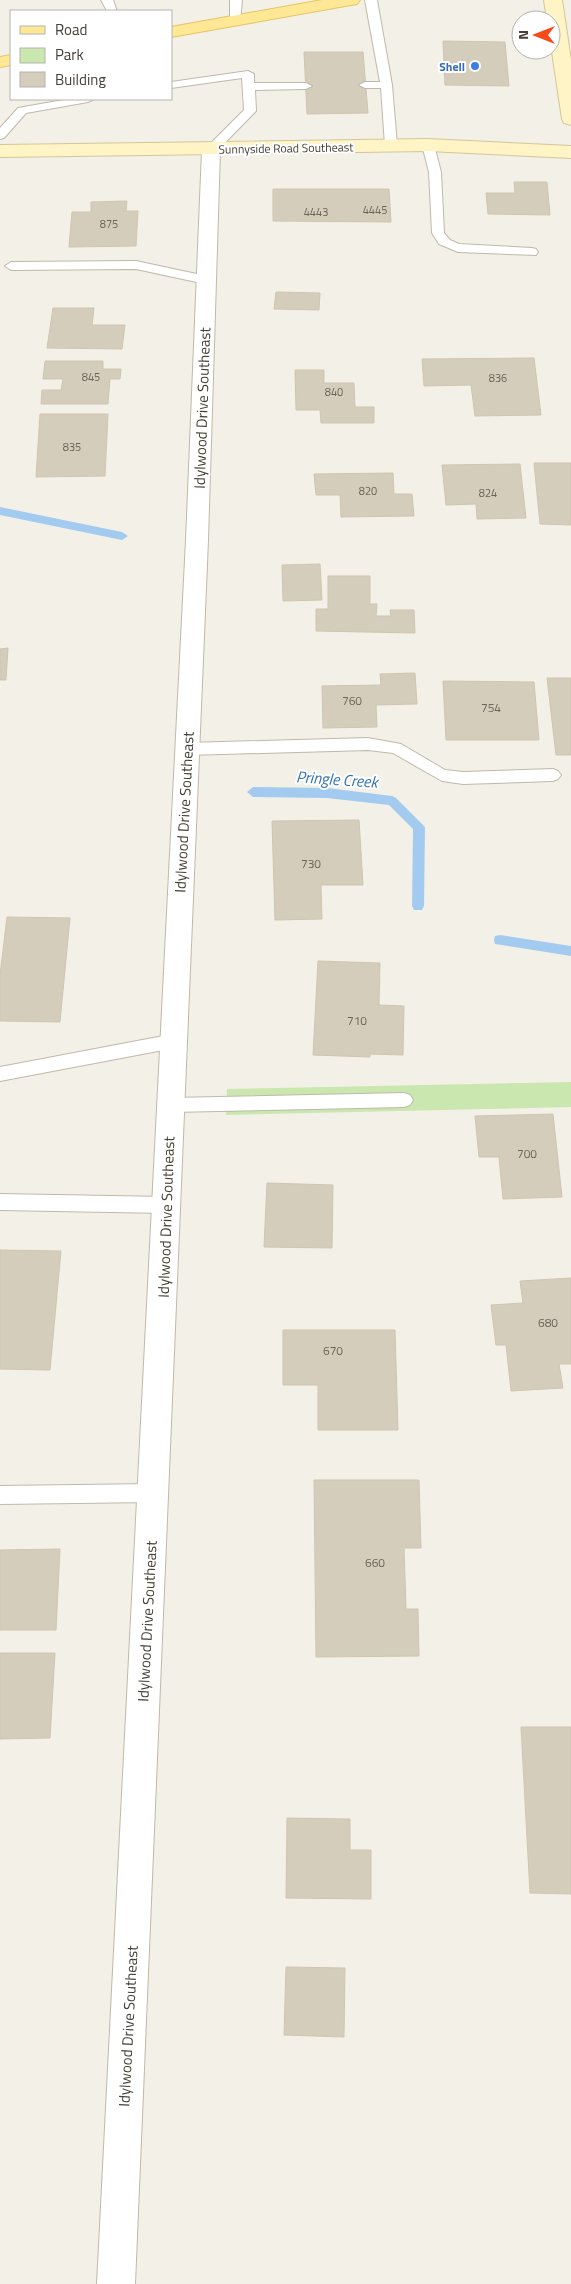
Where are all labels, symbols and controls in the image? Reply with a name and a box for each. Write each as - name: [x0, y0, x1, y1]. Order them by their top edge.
- legend: [10, 10, 172, 100]
- north arrow: [511, 10, 561, 60]
- text: Road: [55, 18, 87, 41]
- text: N: [512, 30, 533, 40]
- text: Park: [55, 43, 84, 66]
- place label: Shell: [439, 57, 465, 76]
- marker: Shell: [469, 60, 481, 72]
- text: Building: [55, 68, 106, 91]
- street label: Sunnyside Road Southeast: [218, 137, 354, 159]
- house number: 4445: [363, 202, 387, 218]
- house number: 4443: [304, 204, 328, 220]
- house number: 875: [100, 216, 118, 232]
- street label: Idylwood Drive Southeast: [188, 326, 216, 489]
- house number: 845: [82, 369, 100, 385]
- house number: 836: [489, 370, 507, 386]
- house number: 840: [325, 384, 343, 400]
- house number: 835: [63, 439, 81, 455]
- house number: 820: [359, 483, 377, 499]
- house number: 824: [479, 485, 497, 501]
- house number: 760: [342, 691, 362, 710]
- house number: 754: [481, 698, 501, 717]
- street label: Idylwood Drive Southeast: [168, 730, 200, 893]
- water label: Pringle Creek: [295, 764, 380, 794]
- house number: 730: [301, 854, 321, 873]
- house number: 710: [347, 1011, 367, 1030]
- street label: Idylwood Drive Southeast: [152, 1135, 180, 1298]
- house number: 700: [517, 1144, 537, 1163]
- house number: 680: [538, 1313, 558, 1332]
- house number: 670: [323, 1341, 343, 1360]
- street label: Idylwood Drive Southeast: [131, 1539, 163, 1702]
- house number: 660: [365, 1553, 385, 1572]
- street label: Idylwood Drive Southeast: [112, 1944, 144, 2107]

